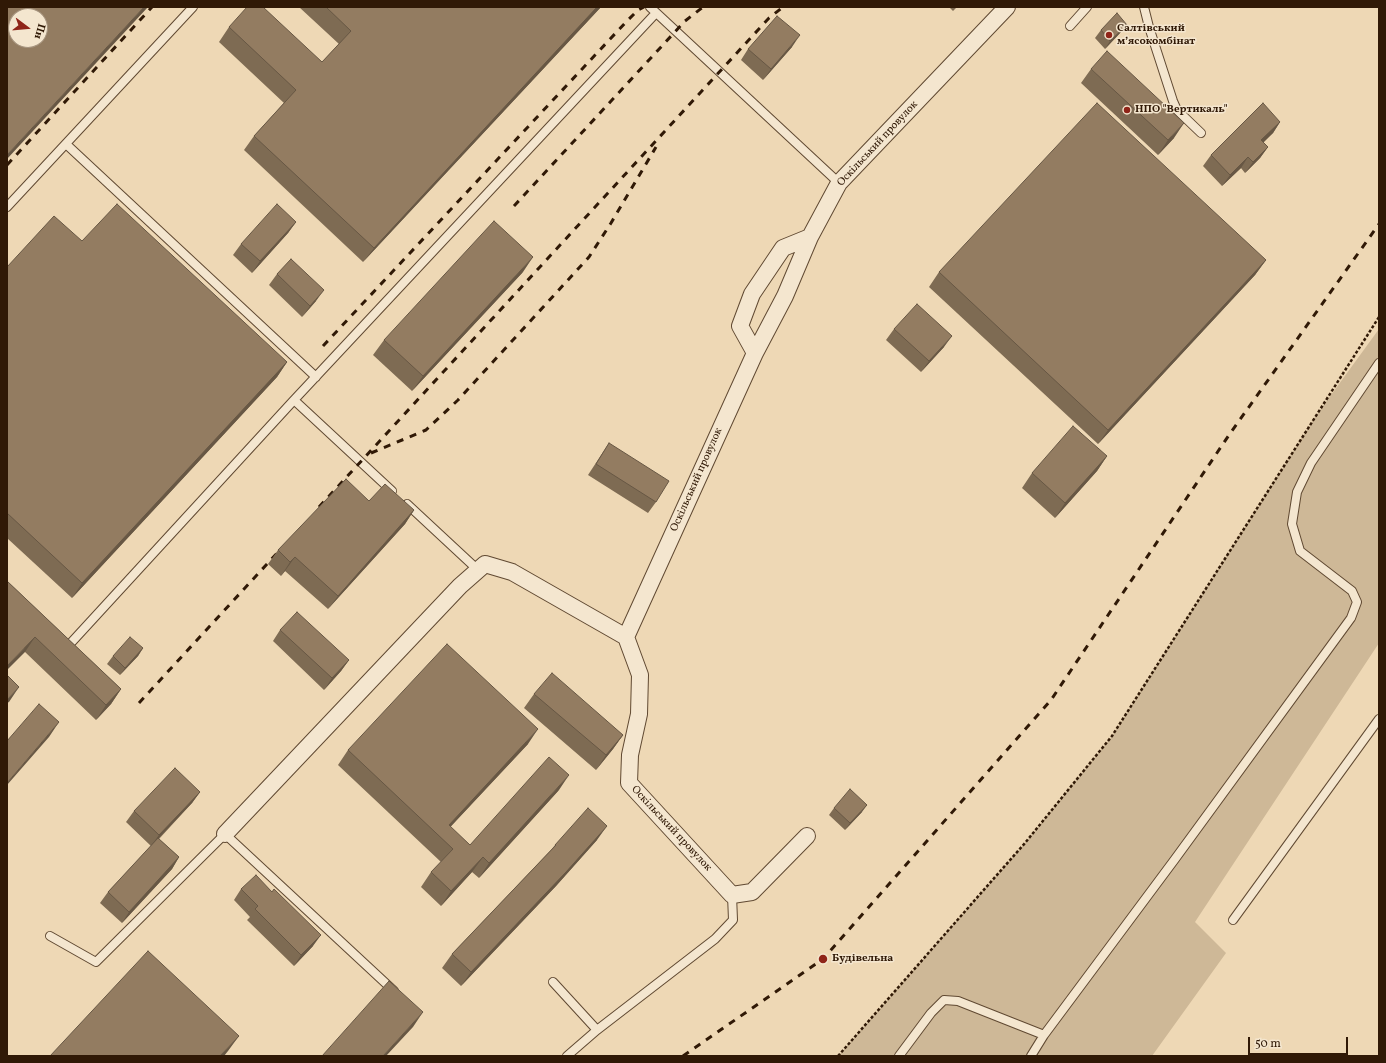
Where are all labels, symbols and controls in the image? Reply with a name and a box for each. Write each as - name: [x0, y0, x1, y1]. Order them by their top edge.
- north arrow: [8, 8, 48, 48]
- text: Пн: [30, 22, 48, 41]
- place label: Салтівський мʼясокомбінат: [1117, 22, 1195, 48]
- marker: Салтівський мʼясокомбінат: [1104, 30, 1114, 40]
- street label: Оскільський провулок: [835, 98, 921, 190]
- place label: НПО "Вертикаль": [1135, 103, 1228, 117]
- marker: НПО "Вертикаль": [1122, 105, 1132, 115]
- street label: Оскільський провулок: [668, 426, 726, 534]
- street label: Оскільський провулок: [628, 783, 714, 875]
- place label: Будівельна: [832, 952, 893, 966]
- marker: Будівельна: [817, 953, 829, 965]
- scale bar: [1250, 1029, 1350, 1055]
- text: 50 m: [1255, 1036, 1281, 1052]

